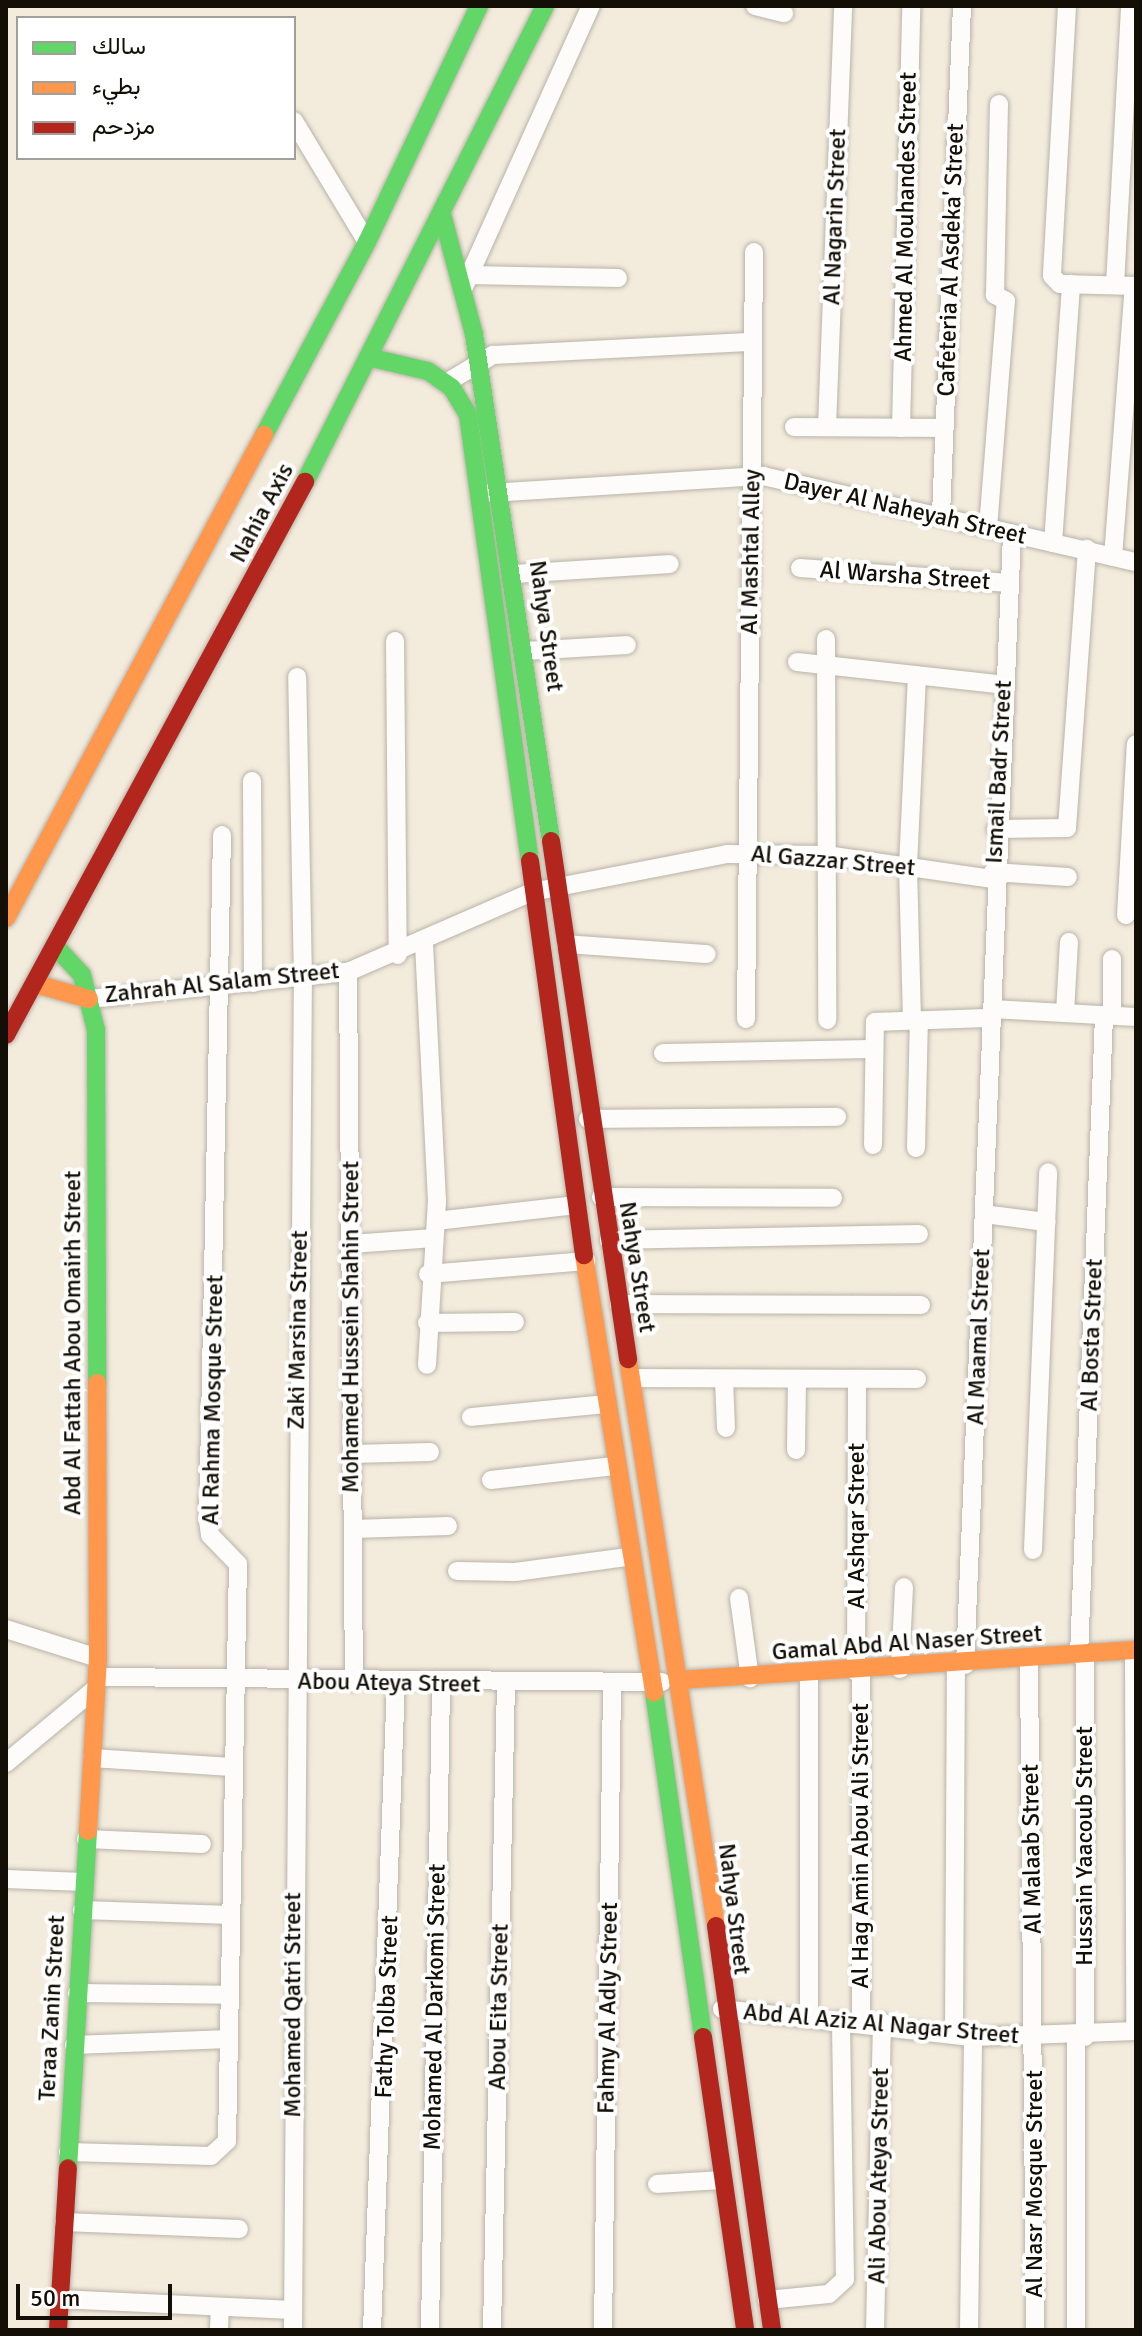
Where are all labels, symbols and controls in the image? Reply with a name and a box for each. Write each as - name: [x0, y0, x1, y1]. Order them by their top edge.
- legend: [16, 16, 296, 160]
- text: سالك: [92, 31, 146, 61]
- text: بطيء: [92, 71, 141, 101]
- street label: Ahmed Al Mouhandes Street: [889, 72, 923, 362]
- text: مزدحم: [92, 111, 155, 141]
- street label: Cafeteria Al Asdeka' Street: [932, 123, 970, 397]
- street label: Al Nagarin Street: [818, 128, 852, 306]
- street label: Nahia Axis: [224, 458, 300, 568]
- street label: Dayer Al Naheyah Street: [781, 467, 1029, 551]
- street label: Al Mashtal Alley: [735, 469, 767, 635]
- street label: Al Warsha Street: [819, 556, 991, 596]
- street label: Nahya Street: [523, 559, 569, 693]
- street label: Ismail Badr Street: [980, 680, 1018, 864]
- street label: Al Gazzar Street: [750, 839, 916, 883]
- street label: Zahrah Al Salam Street: [103, 956, 341, 1010]
- street label: Mohamed Hussein Shahin Street: [337, 1161, 365, 1493]
- street label: Abd Al Fattah Abou Omairh Street: [59, 1171, 87, 1515]
- street label: Nahya Street: [612, 1200, 662, 1334]
- street label: Zaki Marsina Street: [282, 1230, 314, 1430]
- street label: Al Maamal Street: [962, 1248, 996, 1426]
- street label: Al Bosta Street: [1075, 1258, 1109, 1412]
- street label: Al Rahma Mosque Street: [196, 1274, 230, 1526]
- street label: Al Ashqar Street: [843, 1443, 871, 1609]
- street label: Gamal Abd Al Naser Street: [771, 1619, 1043, 1667]
- street label: Abou Ateya Street: [297, 1667, 481, 1699]
- street label: Al Hag Amin Abou Ali Street: [847, 1703, 875, 1989]
- street label: Hussain Yaacoub Street: [1071, 1726, 1099, 1966]
- street label: Al Malaab Street: [1016, 1764, 1048, 1934]
- street label: Nahya Street: [712, 1842, 756, 1976]
- street label: Mohamed Al Darkomi Street: [418, 1863, 452, 2151]
- street label: Mohamed Qatri Street: [279, 1892, 307, 2118]
- street label: Fahmy Al Adly Street: [592, 1902, 624, 2114]
- street label: Teraa Zanin Street: [33, 1914, 71, 2102]
- street label: Fathy Tolba Street: [369, 1915, 405, 2099]
- street label: Abou Eita Street: [483, 1923, 515, 2091]
- street label: Abd Al Aziz Al Nagar Street: [742, 1998, 1020, 2050]
- street label: Ali Abou Ateya Street: [863, 2068, 895, 2284]
- street label: Al Nasr Mosque Street: [1021, 2070, 1049, 2298]
- scale bar: [20, 2268, 176, 2318]
- text: 50 m: [30, 2283, 80, 2313]

